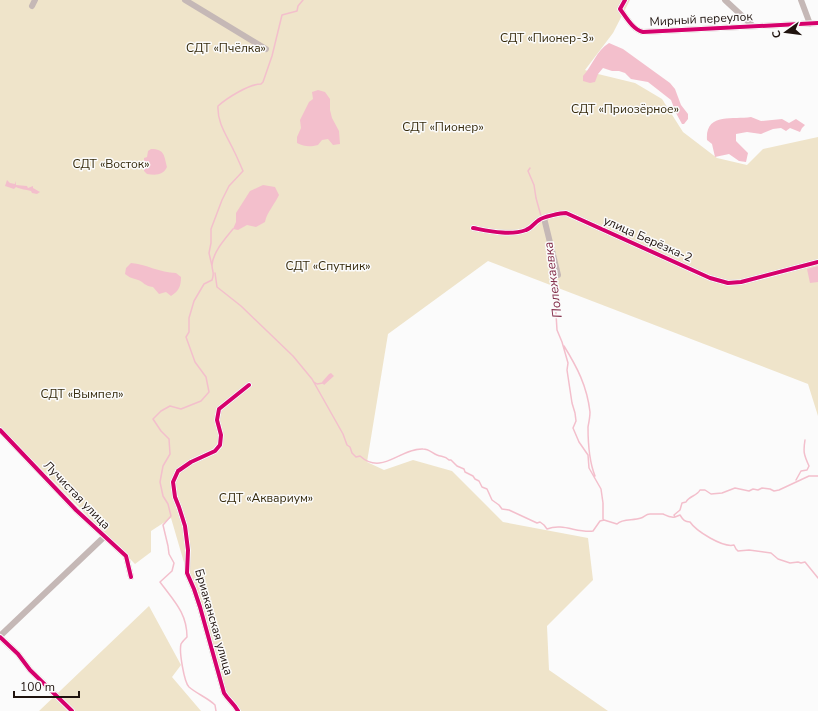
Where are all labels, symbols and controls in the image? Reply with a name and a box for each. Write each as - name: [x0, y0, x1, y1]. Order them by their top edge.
- street label: Мирный переулок: [649, 8, 754, 30]
- north arrow: [766, 12, 806, 52]
- text: С: [768, 28, 785, 40]
- park label: СДТ «Пионер-3»: [500, 30, 594, 46]
- park label: СДТ «Пчёлка»: [186, 40, 266, 56]
- park label: СДТ «Приозёрное»: [571, 101, 679, 117]
- park label: СДТ «Пионер»: [402, 119, 484, 135]
- park label: СДТ «Восток»: [73, 156, 149, 172]
- street label: улица Берёзка-2: [601, 212, 695, 266]
- water label: Полежаевка: [539, 241, 567, 319]
- park label: СДТ «Спутник»: [285, 258, 371, 274]
- park label: СДТ «Вымпел»: [40, 386, 124, 402]
- street label: Лучистая улица: [40, 457, 114, 533]
- park label: СДТ «Аквариум»: [219, 490, 313, 506]
- street label: Бриаканская улица: [191, 567, 237, 677]
- scale bar: [14, 673, 79, 699]
- text: 100 m: [20, 679, 55, 695]

